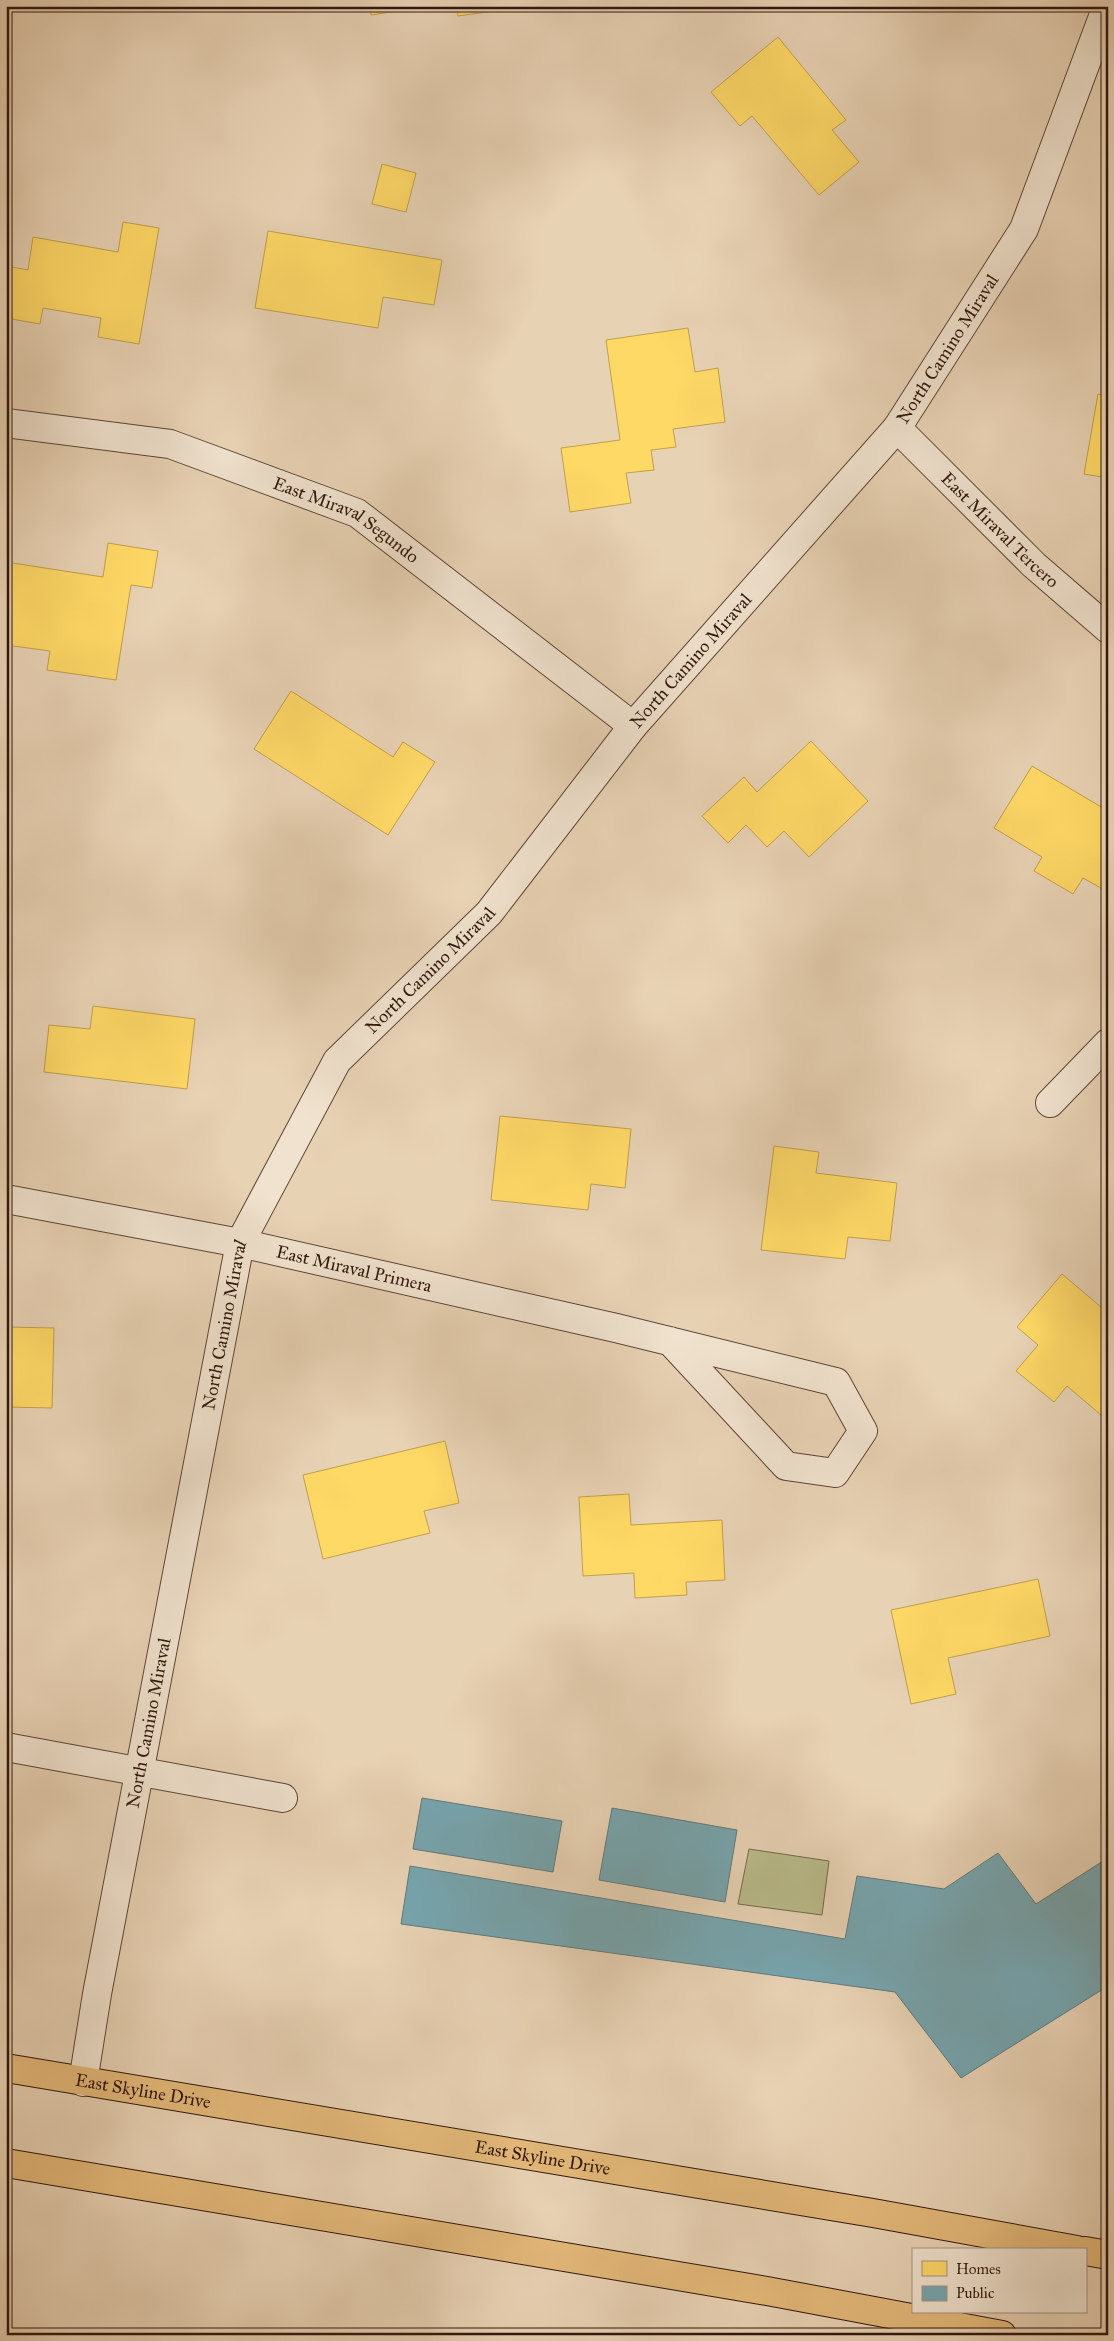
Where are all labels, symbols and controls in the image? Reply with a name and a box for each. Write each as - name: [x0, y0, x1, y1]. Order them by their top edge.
- street label: North Camino Miraval: [892, 270, 1003, 428]
- street label: East Miraval Tercero: [937, 468, 1063, 592]
- street label: East Miraval Segundo: [270, 472, 423, 568]
- street label: North Camino Miraval: [625, 589, 756, 733]
- street label: North Camino Miraval: [361, 903, 500, 1038]
- street label: North Camino Miraval: [197, 1235, 251, 1412]
- street label: East Miraval Primera: [274, 1241, 434, 1297]
- street label: North Camino Miraval: [122, 1636, 176, 1810]
- street label: East Skyline Drive: [74, 2069, 212, 2113]
- street label: East Skyline Drive: [473, 2136, 612, 2180]
- legend: [912, 2248, 1086, 2314]
- text: Homes: [956, 2260, 1001, 2278]
- text: Public: [956, 2284, 994, 2302]

